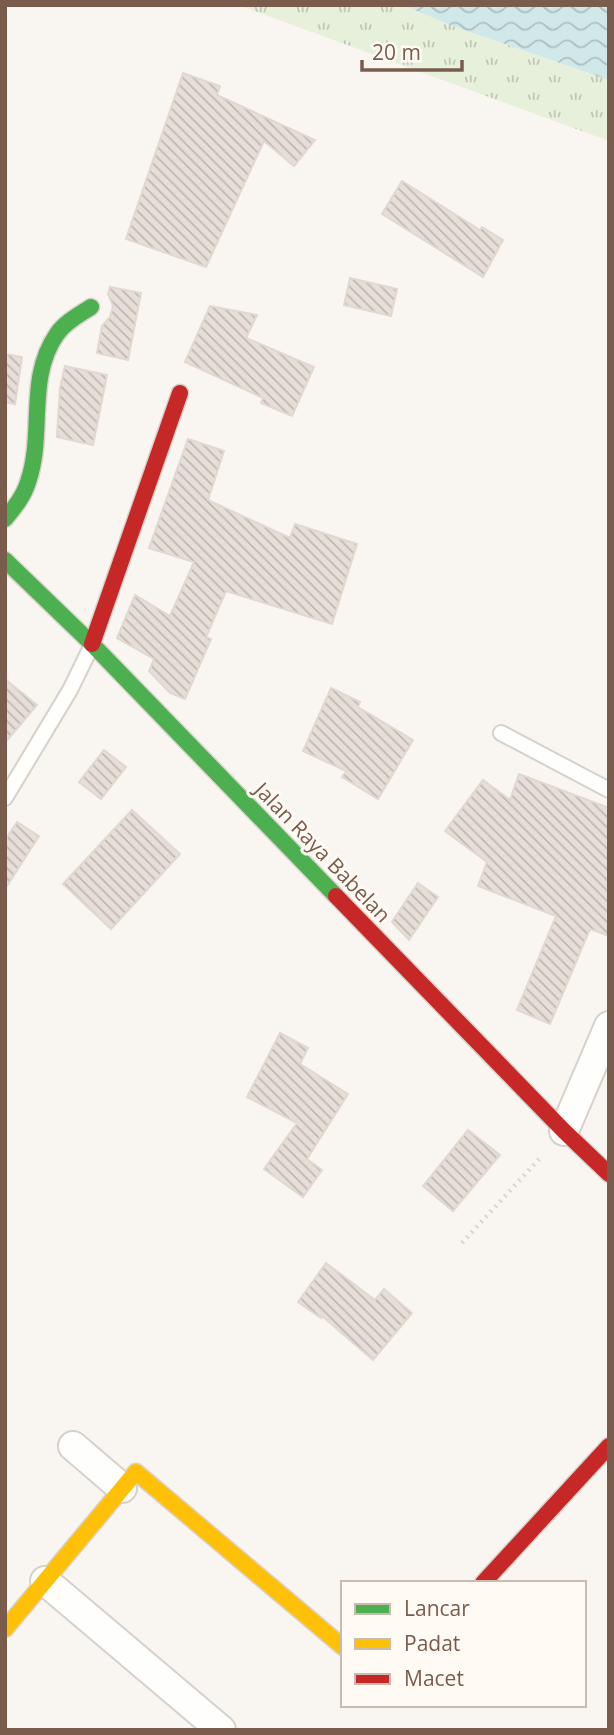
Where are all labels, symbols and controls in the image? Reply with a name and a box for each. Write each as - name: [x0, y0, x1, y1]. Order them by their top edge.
- scale bar: [362, 28, 462, 72]
- text: 20 m: [372, 38, 421, 66]
- street label: Jalan Raya Babelan: [247, 774, 397, 928]
- legend: [341, 1581, 586, 1707]
- text: Lancar: [404, 1594, 470, 1622]
- text: Padat: [404, 1629, 460, 1657]
- text: Macet: [404, 1664, 464, 1692]

